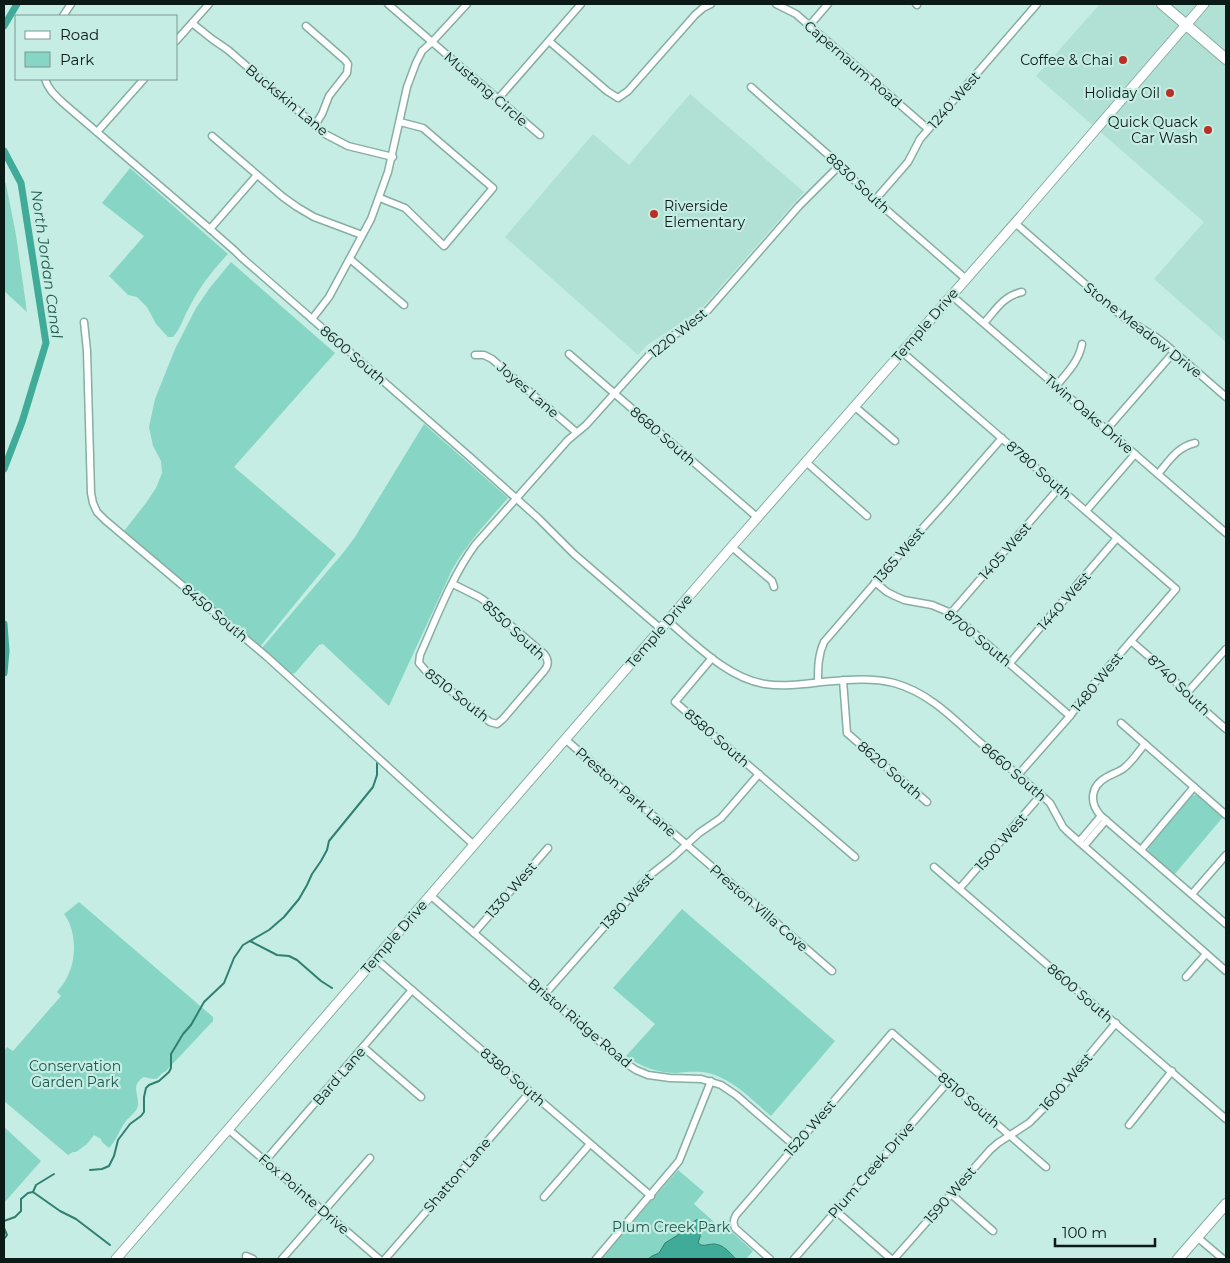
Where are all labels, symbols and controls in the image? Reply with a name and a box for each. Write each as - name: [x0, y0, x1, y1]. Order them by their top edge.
- legend: [15, 15, 178, 80]
- street label: Capernaum Road: [800, 17, 906, 111]
- text: Road: [60, 25, 99, 44]
- street label: Mustang Circle: [440, 48, 532, 130]
- text: Park: [60, 50, 94, 69]
- place label: Coffee & Chai: [1020, 51, 1113, 69]
- marker: Coffee & Chai: [1117, 54, 1129, 66]
- street label: Buckskin Lane: [242, 60, 332, 140]
- street label: 1240 West: [924, 67, 984, 133]
- place label: Holiday Oil: [1084, 84, 1160, 102]
- marker: Holiday Oil: [1164, 87, 1176, 99]
- place label: Quick Quack Car Wash: [1108, 113, 1199, 147]
- marker: Quick Quack Car Wash: [1202, 124, 1214, 136]
- street label: 8830 South: [822, 149, 894, 217]
- water label: North Jordan Canal: [27, 188, 67, 340]
- place label: Riverside Elementary: [664, 197, 746, 231]
- marker: Riverside Elementary: [648, 208, 660, 220]
- street label: Stone Meadow Drive: [1080, 278, 1206, 382]
- street label: Temple Drive: [888, 284, 962, 366]
- street label: 1220 West: [645, 304, 711, 362]
- street label: 8600 South: [316, 321, 390, 389]
- street label: Joyes Lane: [493, 358, 563, 422]
- street label: Twin Oaks Drive: [1041, 370, 1137, 458]
- street label: 8680 South: [626, 403, 700, 469]
- street label: 8780 South: [1003, 437, 1075, 503]
- street label: 1405 West: [975, 518, 1035, 584]
- street label: 1365 West: [870, 523, 929, 587]
- street label: 1440 West: [1034, 568, 1095, 634]
- street label: 8450 South: [178, 580, 252, 646]
- street label: Temple Drive: [622, 590, 696, 672]
- street label: 8550 South: [479, 596, 549, 664]
- street label: 8700 South: [941, 606, 1015, 670]
- street label: 1480 West: [1067, 648, 1127, 716]
- street label: 8740 South: [1144, 651, 1214, 719]
- street label: 8510 South: [421, 664, 493, 726]
- street label: 8580 South: [681, 705, 753, 771]
- street label: 8620 South: [854, 737, 926, 803]
- street label: 8660 South: [978, 739, 1050, 805]
- street label: Preston Park Lane: [572, 743, 680, 841]
- street label: 1500 West: [971, 809, 1031, 875]
- street label: 1330 West: [481, 858, 541, 922]
- street label: Preston Villa Cove: [706, 860, 812, 956]
- street label: 1380 West: [597, 869, 658, 933]
- street label: Temple Drive: [357, 896, 431, 978]
- street label: 8600 South: [1043, 959, 1117, 1027]
- street label: Bristol Ridge Road: [524, 974, 636, 1072]
- street label: Bard Lane: [309, 1043, 369, 1109]
- street label: 8380 South: [477, 1044, 549, 1110]
- street label: 1600 West: [1036, 1049, 1096, 1115]
- park label: Conservation Garden Park: [29, 1057, 121, 1091]
- street label: 8510 South: [934, 1068, 1004, 1132]
- street label: 1520 West: [780, 1096, 840, 1160]
- street label: Plum Creek Drive: [824, 1118, 918, 1222]
- street label: Shatton Lane: [420, 1134, 494, 1216]
- street label: Fox Pointe Drive: [255, 1150, 353, 1238]
- street label: 1590 West: [920, 1162, 980, 1227]
- scale bar: [1055, 1216, 1155, 1248]
- park label: Plum Creek Park: [612, 1218, 731, 1236]
- text: 100 m: [1062, 1223, 1107, 1242]

